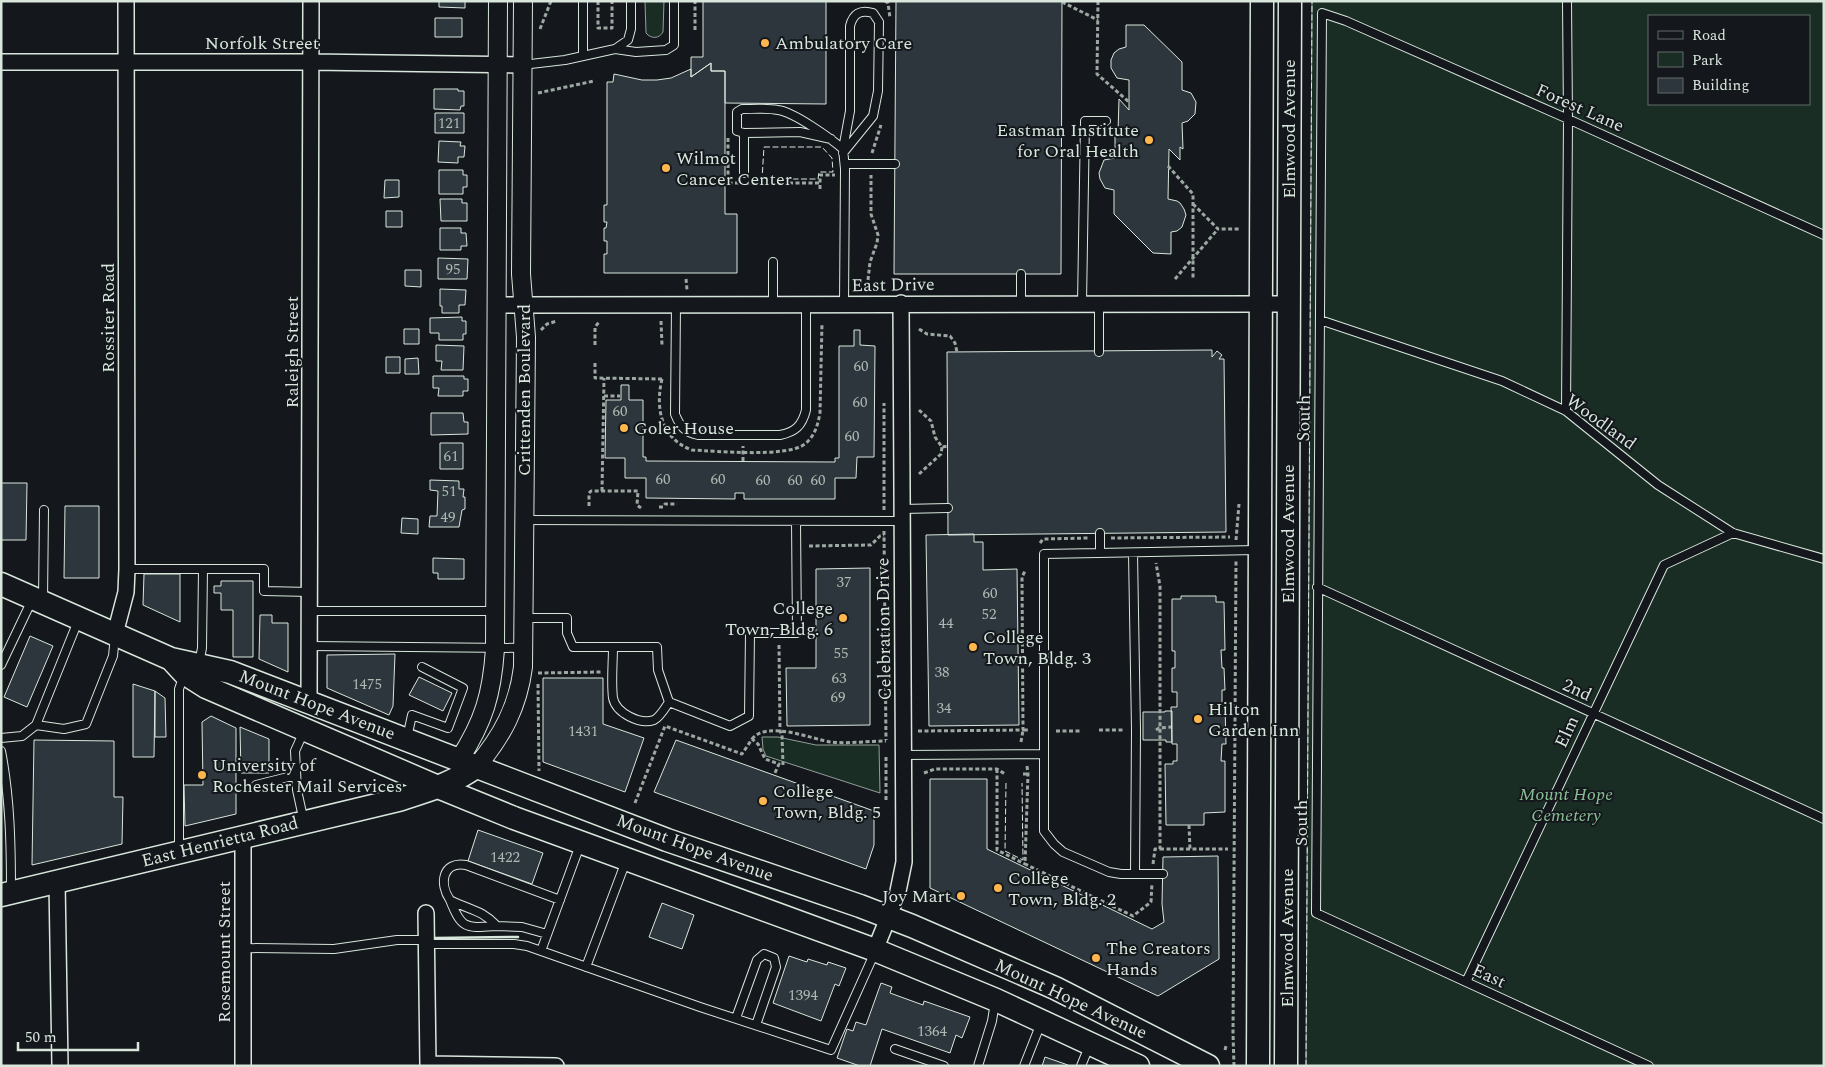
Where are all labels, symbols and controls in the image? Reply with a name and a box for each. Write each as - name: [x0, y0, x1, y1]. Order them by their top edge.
- legend: [1648, 15, 1810, 105]
- text: Road: [1692, 24, 1726, 47]
- street label: Norfolk Street: [205, 30, 319, 57]
- place label: Ambulatory Care: [775, 30, 912, 57]
- marker: Ambulatory Care: [759, 37, 771, 49]
- text: Park: [1692, 49, 1723, 72]
- street label: Elmwood Avenue: [1276, 59, 1303, 199]
- text: Building: [1692, 74, 1749, 97]
- street label: Forest Lane: [1532, 77, 1628, 139]
- house number: 121: [438, 112, 460, 135]
- place label: Eastman Institute for Oral Health: [996, 117, 1139, 165]
- marker: Eastman Institute for Oral Health: [1143, 134, 1155, 146]
- place label: Wilmot Cancer Center: [676, 145, 792, 193]
- marker: Wilmot Cancer Center: [660, 162, 672, 174]
- house number: 95: [445, 258, 461, 281]
- street label: Rossiter Road: [95, 263, 122, 373]
- street label: East Drive: [851, 271, 935, 299]
- street label: Raleigh Street: [279, 296, 306, 408]
- street label: Crittenden Boulevard: [511, 304, 538, 476]
- house number: 60: [853, 355, 869, 378]
- street label: Woodland: [1560, 387, 1642, 457]
- house number: 60: [852, 391, 868, 414]
- street label: South: [1290, 394, 1318, 442]
- house number: 60: [612, 400, 628, 423]
- place label: Goler House: [634, 415, 734, 442]
- marker: Goler House: [618, 422, 630, 434]
- house number: 60: [844, 425, 860, 448]
- house number: 61: [443, 445, 459, 468]
- street label: Elmwood Avenue: [1275, 464, 1302, 604]
- house number: 60: [655, 468, 671, 491]
- house number: 60: [710, 468, 726, 491]
- house number: 60: [755, 469, 771, 492]
- house number: 60: [787, 469, 803, 492]
- house number: 60: [810, 469, 826, 492]
- house number: 51: [441, 480, 457, 503]
- house number: 49: [440, 506, 456, 529]
- street label: Celebration Drive: [869, 557, 899, 701]
- house number: 37: [836, 571, 852, 594]
- house number: 60: [982, 582, 998, 605]
- place label: College Town, Bldg. 6: [725, 595, 833, 643]
- house number: 52: [981, 603, 997, 626]
- marker: College Town, Bldg. 6: [837, 612, 849, 624]
- house number: 44: [938, 612, 954, 635]
- place label: College Town, Bldg. 3: [983, 624, 1091, 672]
- marker: College Town, Bldg. 3: [967, 641, 979, 653]
- house number: 55: [833, 642, 849, 665]
- house number: 38: [934, 661, 950, 684]
- street label: Mount Hope Avenue: [235, 663, 399, 747]
- house number: 63: [831, 667, 847, 690]
- street label: 2nd: [1558, 672, 1596, 708]
- house number: 1475: [352, 673, 382, 696]
- house number: 69: [830, 686, 846, 709]
- place label: Hilton Garden Inn: [1208, 696, 1300, 744]
- house number: 34: [936, 697, 952, 720]
- street label: Elm: [1548, 712, 1586, 752]
- marker: Hilton Garden Inn: [1192, 713, 1204, 725]
- house number: 1431: [568, 720, 598, 743]
- place label: University of Rochester Mail Services: [212, 752, 403, 800]
- marker: University of Rochester Mail Services: [196, 769, 208, 781]
- place label: College Town, Bldg. 5: [773, 778, 881, 826]
- park label: Mount Hope Cemetery: [1519, 781, 1613, 829]
- marker: College Town, Bldg. 5: [757, 795, 769, 807]
- street label: South: [1288, 800, 1315, 846]
- street label: Mount Hope Avenue: [613, 807, 777, 889]
- street label: East Henrietta Road: [139, 809, 301, 875]
- house number: 1422: [490, 846, 520, 869]
- place label: College Town, Bldg. 2: [1008, 865, 1116, 913]
- street label: Elmwood Avenue: [1274, 868, 1301, 1008]
- street label: Rosemount Street: [211, 881, 238, 1023]
- marker: College Town, Bldg. 2: [992, 882, 1004, 894]
- place label: Joy Mart: [882, 883, 951, 910]
- marker: Joy Mart: [955, 890, 967, 902]
- place label: The Creators Hands: [1106, 935, 1211, 983]
- street label: Mount Hope Avenue: [990, 952, 1152, 1046]
- marker: The Creators Hands: [1090, 952, 1102, 964]
- street label: East: [1468, 956, 1510, 996]
- house number: 1394: [788, 984, 818, 1007]
- scale bar: [18, 1020, 138, 1052]
- house number: 1364: [917, 1020, 947, 1043]
- text: 50 m: [25, 1026, 57, 1049]

